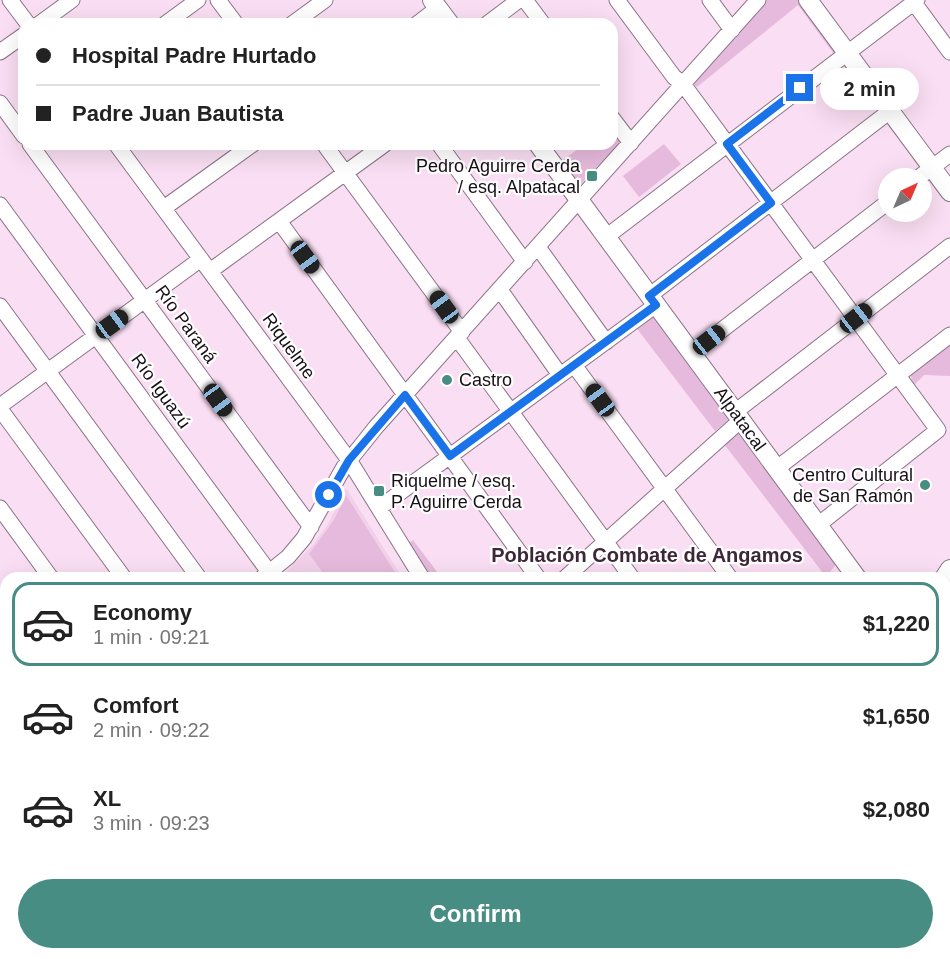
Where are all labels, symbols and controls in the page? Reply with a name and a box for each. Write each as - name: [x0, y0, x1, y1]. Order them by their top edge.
- text: Hospital Padre Hurtado: [72, 43, 316, 68]
- callout: 2 min: [821, 67, 920, 109]
- route end: [786, 74, 813, 101]
- text: 2 min: [843, 78, 896, 100]
- text: Padre Juan Bautista: [72, 101, 284, 126]
- place label: Pedro Aguirre Cerda / esq. Alpatacal: [416, 156, 581, 197]
- north arrow: [878, 168, 932, 222]
- map controls: [878, 168, 932, 222]
- marker: Pedro Aguirre Cerda / esq. Alpatacal: [585, 169, 599, 183]
- car: [287, 237, 323, 277]
- street label: Río Paraná: [151, 281, 221, 368]
- car: [426, 287, 462, 327]
- car: [836, 300, 876, 336]
- car: [92, 306, 132, 342]
- street label: Riquelme: [259, 309, 319, 383]
- car: [689, 322, 729, 358]
- street label: Río Iguazú: [127, 350, 195, 432]
- place label: Castro: [459, 370, 512, 390]
- marker: Castro: [440, 373, 454, 387]
- car: [200, 380, 236, 420]
- car: [582, 380, 618, 420]
- street label: Alpatacal: [710, 383, 770, 455]
- place label: Centro Cultural de San Ramón: [792, 465, 913, 506]
- place label: Riquelme / esq. P. Aguirre Cerda: [391, 471, 523, 512]
- marker: Centro Cultural de San Ramón: [918, 478, 932, 492]
- route start: [315, 481, 342, 508]
- marker: Riquelme / esq. P. Aguirre Cerda: [372, 484, 386, 498]
- district label: Población Combate de Angamos: [491, 544, 803, 566]
- icon: car: [21, 597, 75, 651]
- text: Economy: [93, 600, 192, 625]
- text: $1,220: [863, 611, 930, 636]
- text: 1 min · 09:21: [93, 626, 210, 648]
- icon: car: [21, 690, 75, 744]
- text: Comfort: [93, 693, 179, 718]
- text: $1,650: [863, 704, 930, 729]
- text: 2 min · 09:22: [93, 719, 210, 741]
- icon: car: [21, 783, 75, 837]
- text: XL: [93, 786, 121, 811]
- text: $2,080: [863, 797, 930, 822]
- text: 3 min · 09:23: [93, 812, 210, 834]
- button: Confirm: [18, 879, 933, 948]

